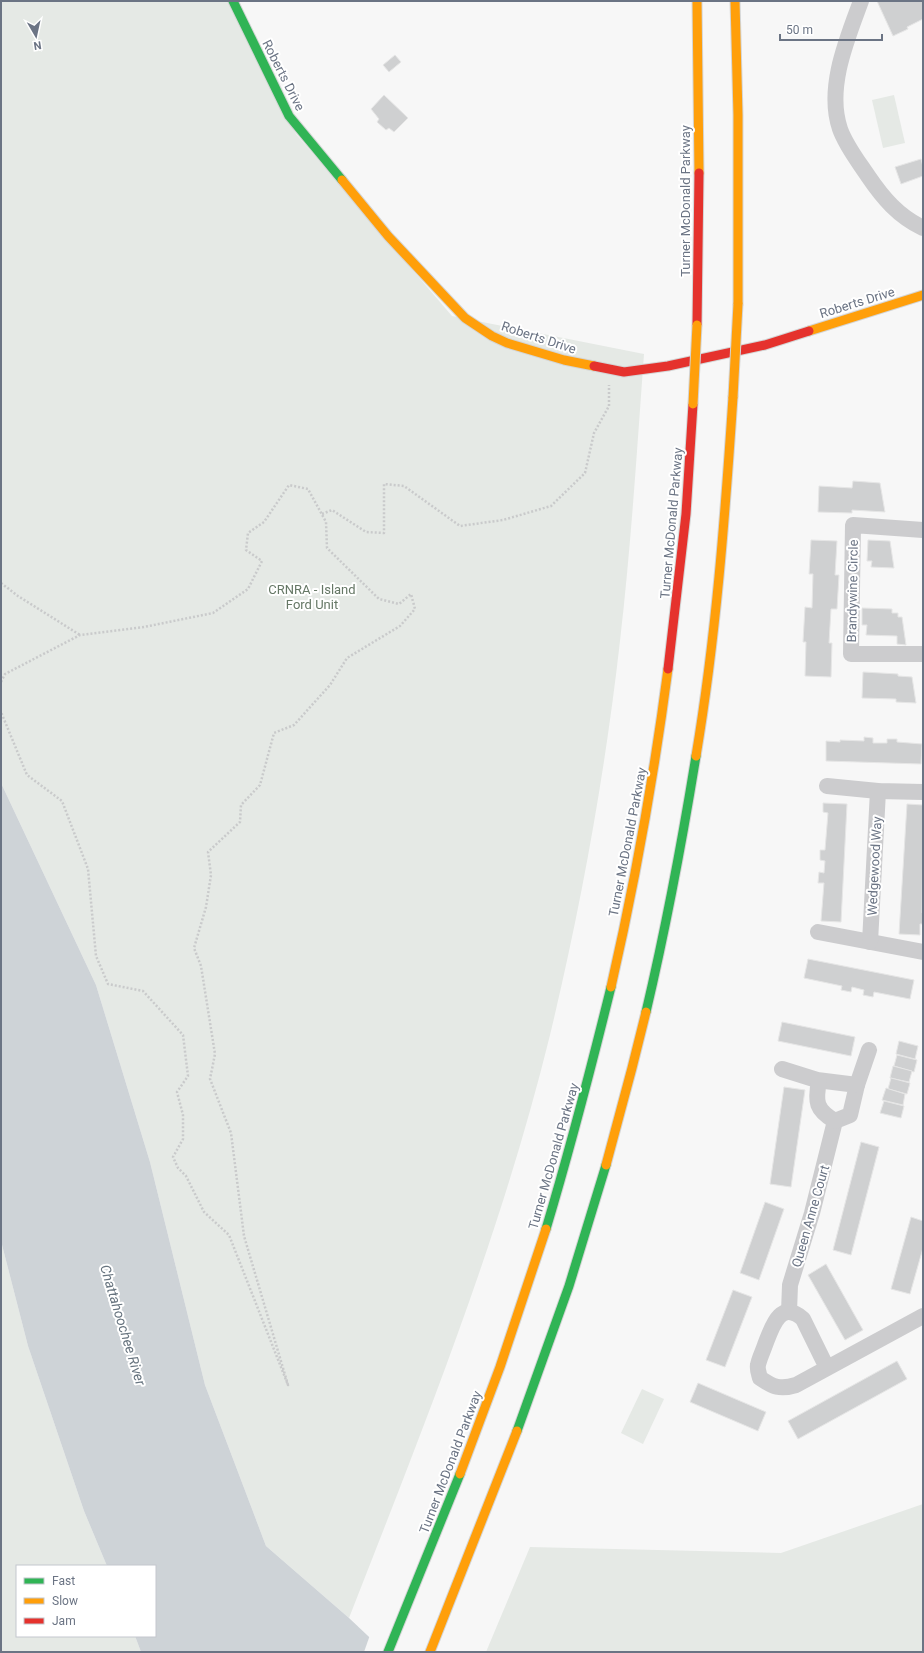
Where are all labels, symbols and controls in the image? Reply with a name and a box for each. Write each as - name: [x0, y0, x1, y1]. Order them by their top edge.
- north arrow: [16, 16, 56, 56]
- scale bar: [780, 16, 882, 42]
- text: 50 m: [786, 23, 813, 37]
- street label: Roberts Drive: [259, 37, 308, 113]
- text: N: [32, 38, 42, 52]
- street label: Turner McDonald Parkway: [678, 125, 693, 277]
- street label: Roberts Drive: [818, 284, 897, 321]
- street label: Roberts Drive: [500, 318, 578, 357]
- street label: Turner McDonald Parkway: [657, 447, 686, 599]
- street label: Brandywine Circle: [844, 539, 861, 643]
- park label: CRNRA - Island Ford Unit: [268, 582, 356, 612]
- street label: Turner McDonald Parkway: [606, 766, 649, 918]
- street label: Wedgewood Way: [864, 816, 885, 916]
- street label: Turner McDonald Parkway: [525, 1081, 582, 1231]
- street label: Queen Anne Court: [789, 1163, 832, 1269]
- water label: Chattahoochee River: [97, 1263, 149, 1388]
- street label: Turner McDonald Parkway: [416, 1389, 485, 1536]
- legend: [16, 1565, 156, 1637]
- text: Fast: [52, 1574, 75, 1588]
- text: Slow: [52, 1594, 78, 1608]
- text: Jam: [52, 1614, 76, 1628]

